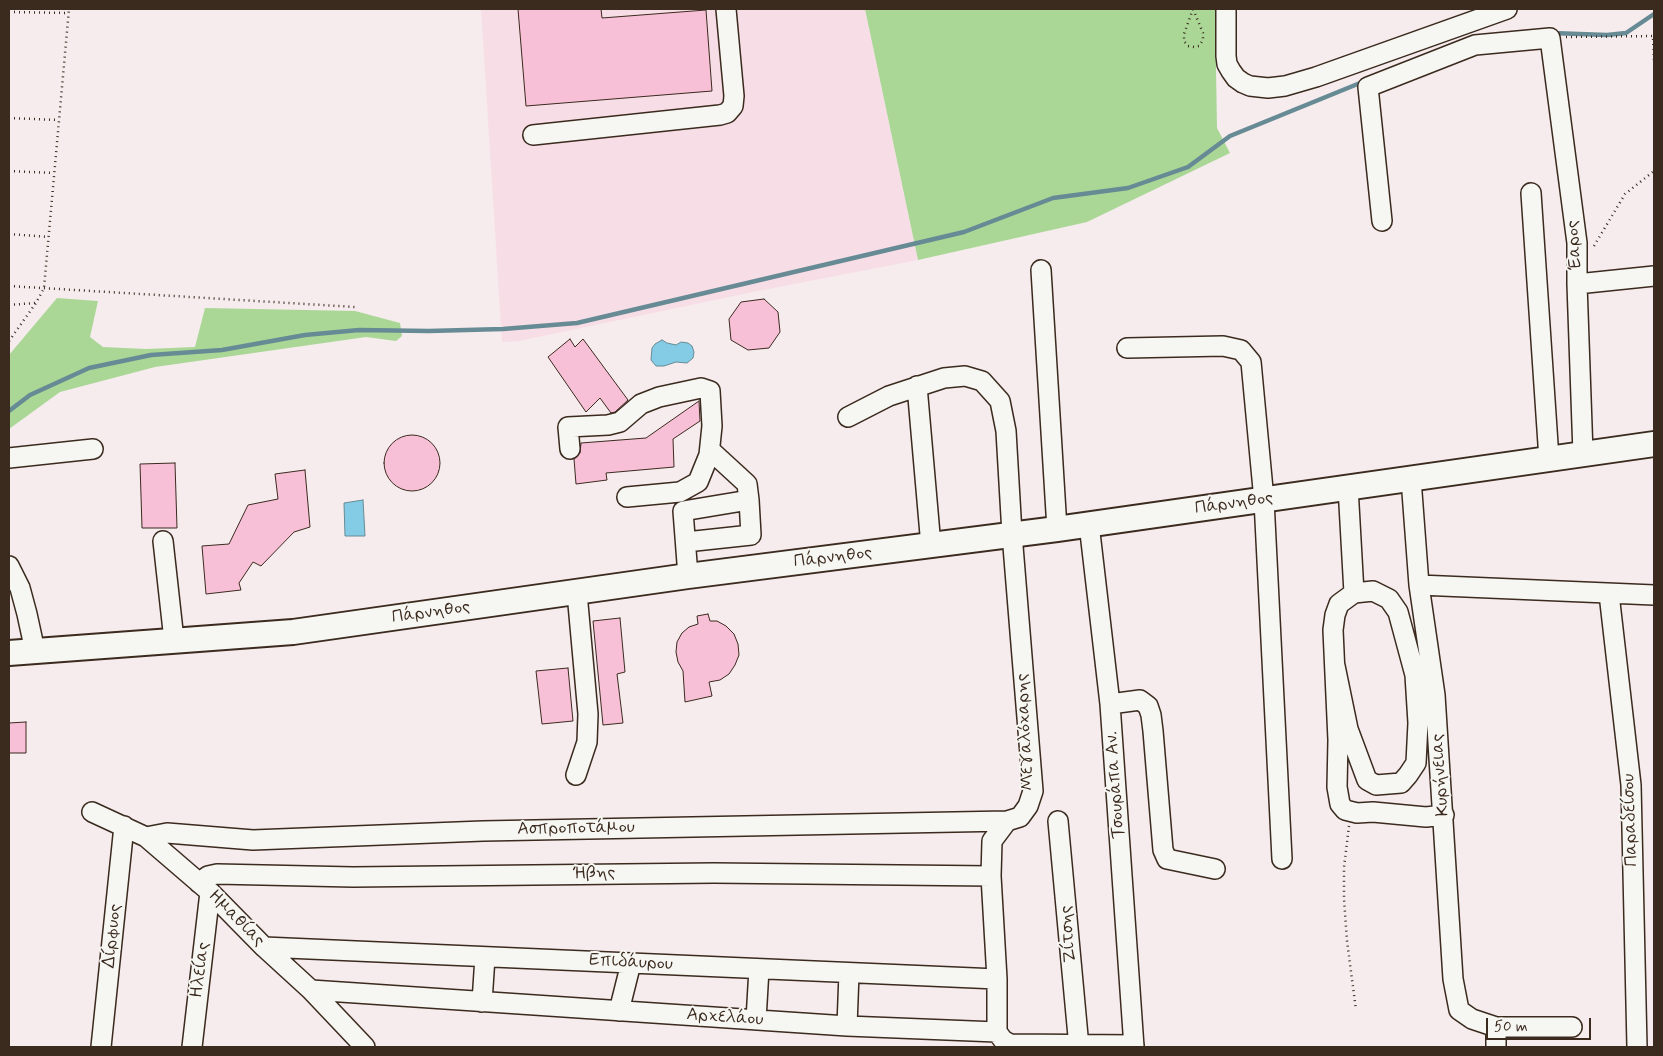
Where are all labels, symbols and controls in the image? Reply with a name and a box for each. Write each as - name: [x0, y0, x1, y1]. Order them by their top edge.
- street label: Έαρος: [1562, 219, 1588, 271]
- street label: Πάρνηθος: [1193, 488, 1275, 520]
- street label: Πάρνηθος: [792, 542, 874, 574]
- street label: Πάρνηθος: [390, 597, 472, 629]
- street label: Μεγαλόχαρης: [1012, 673, 1040, 791]
- street label: Τσουράπα Αν.: [1101, 731, 1131, 839]
- street label: Κυρήνειας: [1427, 733, 1455, 817]
- street label: Παραδείσου: [1619, 773, 1643, 867]
- street label: Ασπροποτάμου: [517, 817, 635, 841]
- street label: Ήβης: [572, 863, 616, 885]
- street label: Ημαθίας: [203, 886, 269, 952]
- street label: Δίρφυος: [99, 903, 127, 969]
- street label: Ζίτσης: [1056, 905, 1082, 963]
- street label: Ηλείας: [187, 941, 215, 999]
- street label: Επιδάυρου: [589, 950, 673, 976]
- street label: Αρχελάου: [686, 1005, 764, 1031]
- scale bar: [1488, 1008, 1593, 1040]
- text: 50 m: [1494, 1017, 1528, 1037]

